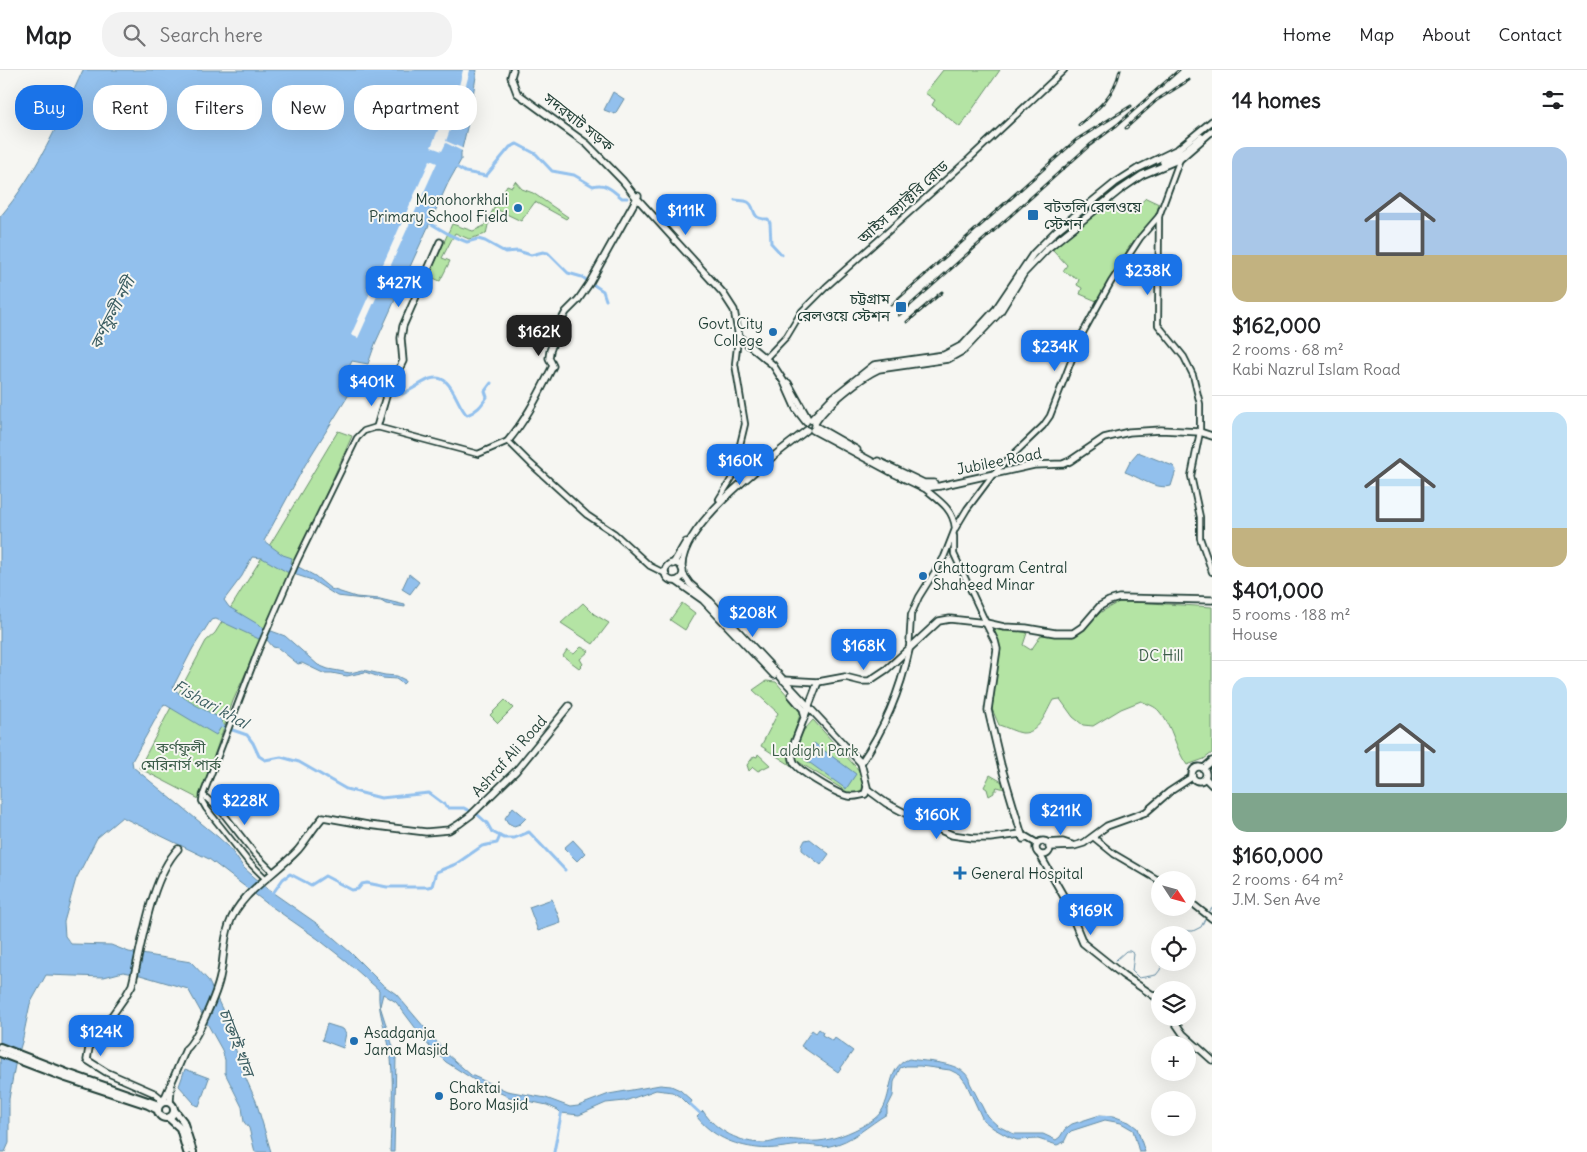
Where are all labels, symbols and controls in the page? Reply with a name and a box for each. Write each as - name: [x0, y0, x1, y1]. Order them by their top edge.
- search box: [102, 12, 452, 57]
- text: Map: [25, 20, 72, 50]
- icon: search: [120, 21, 148, 49]
- text: Search here: [160, 23, 263, 47]
- text: Home: [1283, 23, 1331, 46]
- text: Map: [1359, 23, 1394, 46]
- text: About: [1422, 23, 1470, 46]
- text: Contact: [1498, 23, 1562, 46]
- chip: Buy: [15, 85, 83, 130]
- chip: Rent: [93, 85, 167, 130]
- chip: Filters: [177, 85, 262, 130]
- chip: New: [272, 85, 344, 130]
- chip: Apartment: [354, 85, 477, 130]
- icon: filters: [1539, 86, 1567, 114]
- text: 14 homes: [1232, 87, 1321, 114]
- street label: সদরঘাট সড়ক: [539, 88, 619, 156]
- street label: আইস ফ্যাক্টরি রোড: [853, 156, 952, 248]
- icon: home: [1355, 179, 1445, 269]
- place label: Monohorkhali Primary School Field: [369, 190, 508, 226]
- pin: $111K: [651, 194, 721, 236]
- place label: বটতলি রেলওয়ে স্টেশন: [1043, 197, 1142, 233]
- text: $111K: [667, 200, 705, 220]
- marker: Monohorkhali Primary School Field: [512, 202, 524, 214]
- marker: বটতলি রেলওয়ে স্টেশন: [1026, 208, 1040, 222]
- pin: $238K: [1113, 254, 1183, 296]
- text: $238K: [1125, 260, 1171, 280]
- pin: $427K: [364, 266, 434, 308]
- water label: কর্ণফুলী নদী: [85, 271, 140, 353]
- text: $427K: [377, 272, 421, 292]
- place label: চট্টগ্রাম রেলওয়ে স্টেশন: [797, 289, 891, 325]
- marker: চট্টগ্রাম রেলওয়ে স্টেশন: [894, 300, 908, 314]
- text: $162,000: [1232, 312, 1321, 339]
- pin: $162K: [504, 314, 574, 357]
- place label: Govt. City College: [698, 314, 763, 350]
- text: $162K: [518, 321, 560, 341]
- marker: Govt. City College: [767, 326, 779, 338]
- pin: $234K: [1020, 330, 1090, 372]
- text: $234K: [1032, 336, 1078, 356]
- text: 2 rooms · 68 m²: [1232, 339, 1344, 359]
- text: Kabi Nazrul Islam Road: [1232, 359, 1400, 379]
- pin: $401K: [337, 364, 407, 407]
- text: $401K: [350, 371, 394, 391]
- street label: Jubilee Road: [955, 443, 1043, 479]
- pin: $160K: [705, 444, 775, 486]
- icon: home: [1355, 445, 1445, 535]
- text: $160K: [718, 450, 762, 470]
- place label: Chattogram Central Shaheed Minar: [933, 558, 1067, 594]
- marker: Chattogram Central Shaheed Minar: [917, 570, 929, 582]
- text: $401,000: [1232, 577, 1324, 604]
- pin: $208K: [718, 596, 788, 638]
- text: $208K: [729, 602, 777, 622]
- text: 5 rooms · 188 m²: [1232, 604, 1350, 624]
- text: House: [1232, 624, 1278, 644]
- pin: $168K: [829, 628, 899, 671]
- text: $168K: [842, 635, 886, 655]
- park label: DC Hill: [1139, 646, 1183, 665]
- water label: Fishari khal: [170, 675, 254, 734]
- icon: home: [1355, 710, 1445, 800]
- street label: Ashraf Ali Road: [467, 711, 551, 801]
- park label: কর্ণফুলী মেরিনার্স পার্ক: [141, 738, 222, 774]
- park label: Laldighi Park: [771, 741, 859, 760]
- pin: $228K: [210, 784, 280, 826]
- text: $228K: [222, 790, 268, 810]
- pin: $211K: [1026, 794, 1096, 836]
- pin: $160K: [902, 798, 972, 840]
- text: $211K: [1041, 800, 1081, 820]
- text: $160K: [915, 804, 959, 824]
- text: $160,000: [1232, 842, 1323, 869]
- place label: General Hospital: [971, 864, 1083, 883]
- marker: General Hospital: [953, 866, 967, 880]
- text: 2 rooms · 64 m²: [1232, 869, 1344, 889]
- north arrow: [1151, 871, 1196, 916]
- map controls: [1151, 871, 1196, 1136]
- text: J.M. Sen Ave: [1232, 889, 1321, 909]
- pin: $169K: [1056, 894, 1126, 936]
- text: $169K: [1069, 900, 1113, 920]
- button: locate: [1151, 926, 1196, 971]
- button: layers: [1151, 981, 1196, 1026]
- water label: চাক্তাই খাল: [215, 1005, 260, 1082]
- pin: $124K: [66, 1014, 136, 1057]
- text: $124K: [80, 1021, 122, 1041]
- place label: Asadganja Jama Masjid: [364, 1023, 449, 1059]
- marker: Asadganja Jama Masjid: [348, 1035, 360, 1047]
- button: +: [1151, 1036, 1196, 1081]
- place label: Chaktai Boro Masjid: [449, 1078, 528, 1114]
- marker: Chaktai Boro Masjid: [433, 1090, 445, 1102]
- button: −: [1151, 1091, 1196, 1136]

